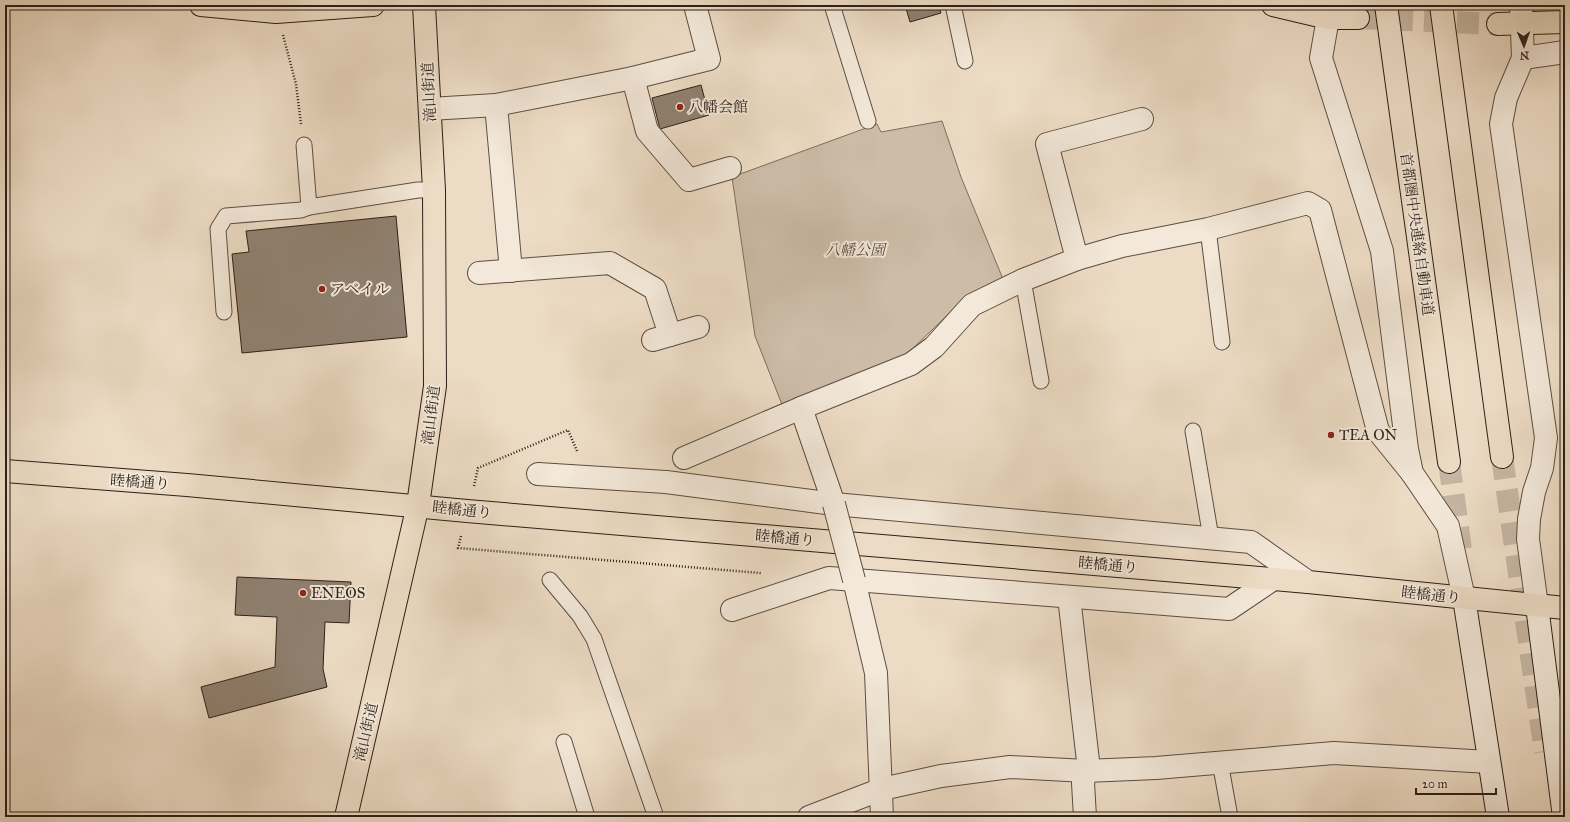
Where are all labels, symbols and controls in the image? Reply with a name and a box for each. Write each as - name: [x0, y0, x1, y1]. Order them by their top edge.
- north arrow: [1504, 26, 1544, 66]
- text: N: [1519, 49, 1529, 62]
- street label: 滝山街道: [418, 62, 440, 122]
- place label: 八幡会館: [688, 98, 748, 116]
- marker: 八幡会館: [675, 102, 685, 112]
- street label: 首都圏中央連絡自動車道: [1397, 151, 1437, 317]
- park label: 八幡公園: [825, 241, 888, 259]
- place label: アベイル: [330, 280, 389, 298]
- marker: アベイル: [317, 284, 327, 294]
- street label: 滝山街道: [418, 384, 444, 446]
- place label: TEA ON: [1339, 426, 1398, 444]
- marker: TEA ON: [1326, 430, 1336, 440]
- street label: 睦橋通り: [109, 471, 171, 493]
- street label: 睦橋通り: [431, 498, 493, 522]
- street label: 睦橋通り: [754, 526, 816, 550]
- street label: 睦橋通り: [1077, 553, 1139, 577]
- street label: 睦橋通り: [1400, 583, 1462, 607]
- place label: ENEOS: [311, 584, 365, 602]
- marker: ENEOS: [298, 588, 308, 598]
- street label: 滝山街道: [350, 701, 382, 763]
- scale bar: [1416, 770, 1496, 796]
- text: 20 m: [1422, 777, 1448, 791]

